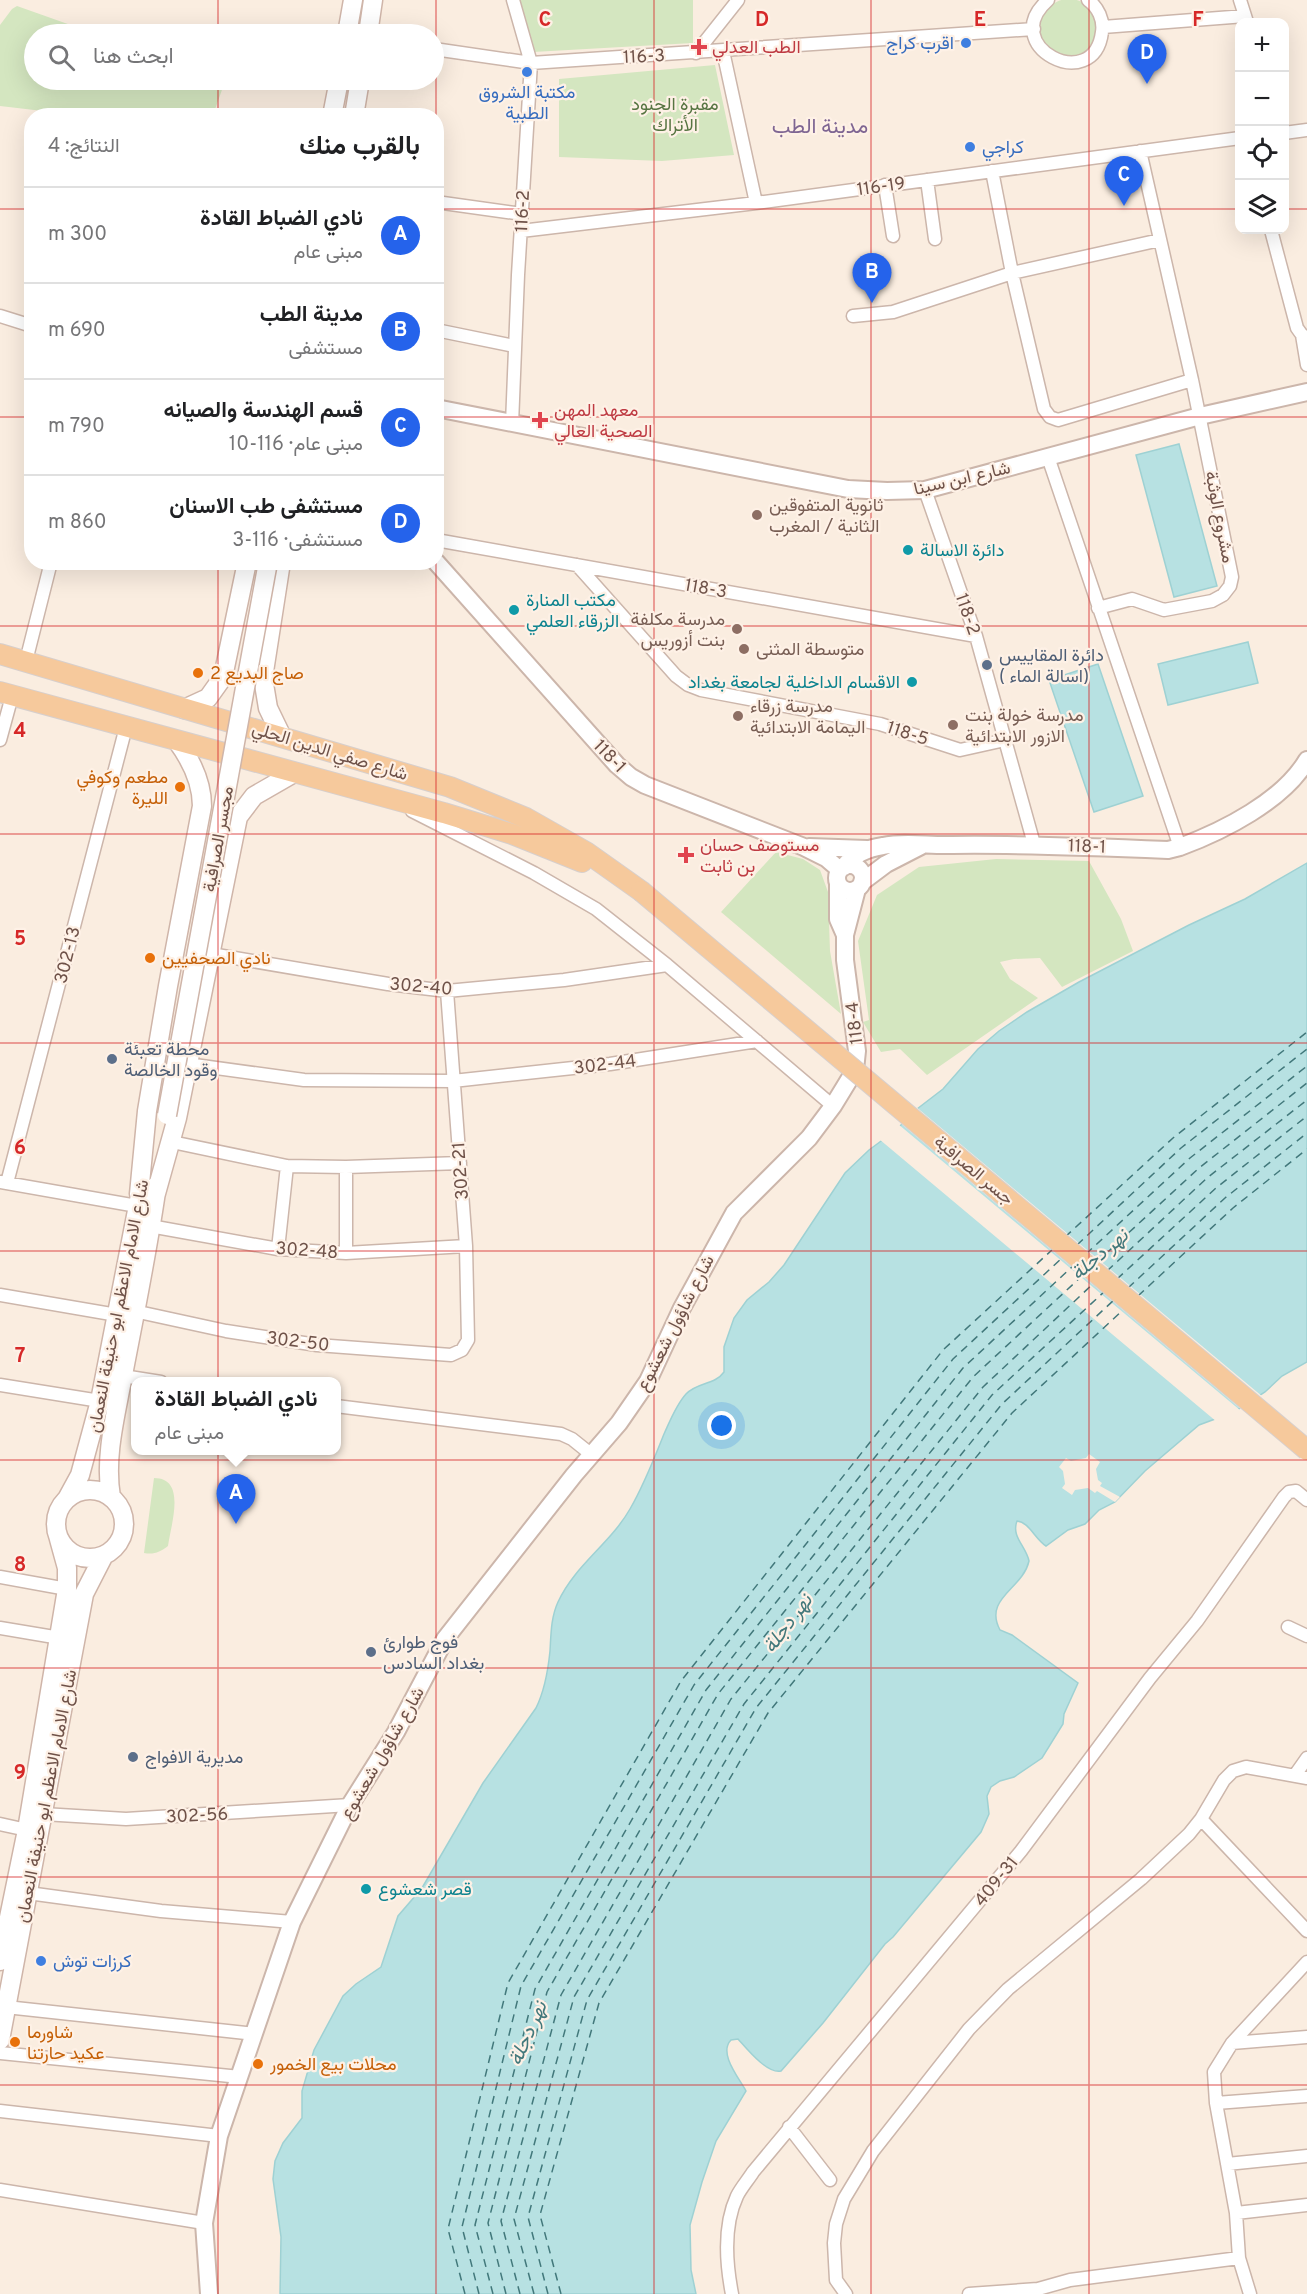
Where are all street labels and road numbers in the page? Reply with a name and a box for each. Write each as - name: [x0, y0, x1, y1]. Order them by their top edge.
- street label: 116-3: [622, 45, 666, 70]
- street label: 116-19: [855, 173, 907, 202]
- street label: 116-2: [511, 189, 536, 233]
- street label: شارع ابن سينا: [912, 457, 1013, 502]
- street label: مشروع الوثبة: [1198, 469, 1239, 565]
- street label: 118-3: [683, 574, 729, 604]
- street label: 118-2: [949, 591, 984, 638]
- street label: 118-5: [884, 717, 931, 752]
- street label: شارع صفي الدين الحلي: [248, 718, 410, 789]
- street label: 118-1: [587, 735, 630, 779]
- street label: مجسر الصرافية: [199, 785, 240, 894]
- street label: 118-1: [1067, 835, 1106, 860]
- street label: 302-13: [50, 924, 87, 986]
- street label: 302-40: [388, 973, 453, 1002]
- street label: 118-4: [841, 1000, 870, 1045]
- street label: 302-44: [573, 1050, 638, 1081]
- street label: جسر الصرافية: [928, 1131, 1018, 1211]
- street label: 302-21: [448, 1141, 475, 1201]
- street label: شارع الامام الاعظم ابو حنيفة النعمان: [84, 1178, 155, 1435]
- street label: 302-48: [275, 1238, 339, 1265]
- street label: شارع شاؤول شعشوع: [632, 1252, 721, 1396]
- street label: 302-50: [265, 1327, 331, 1358]
- street label: شارع الامام الاعظم ابو حنيفة النعمان: [12, 1668, 83, 1925]
- street label: شارع شاؤول شعشوع: [336, 1683, 431, 1824]
- street label: 302-56: [165, 1803, 229, 1830]
- street label: 409-31: [970, 1852, 1024, 1912]

